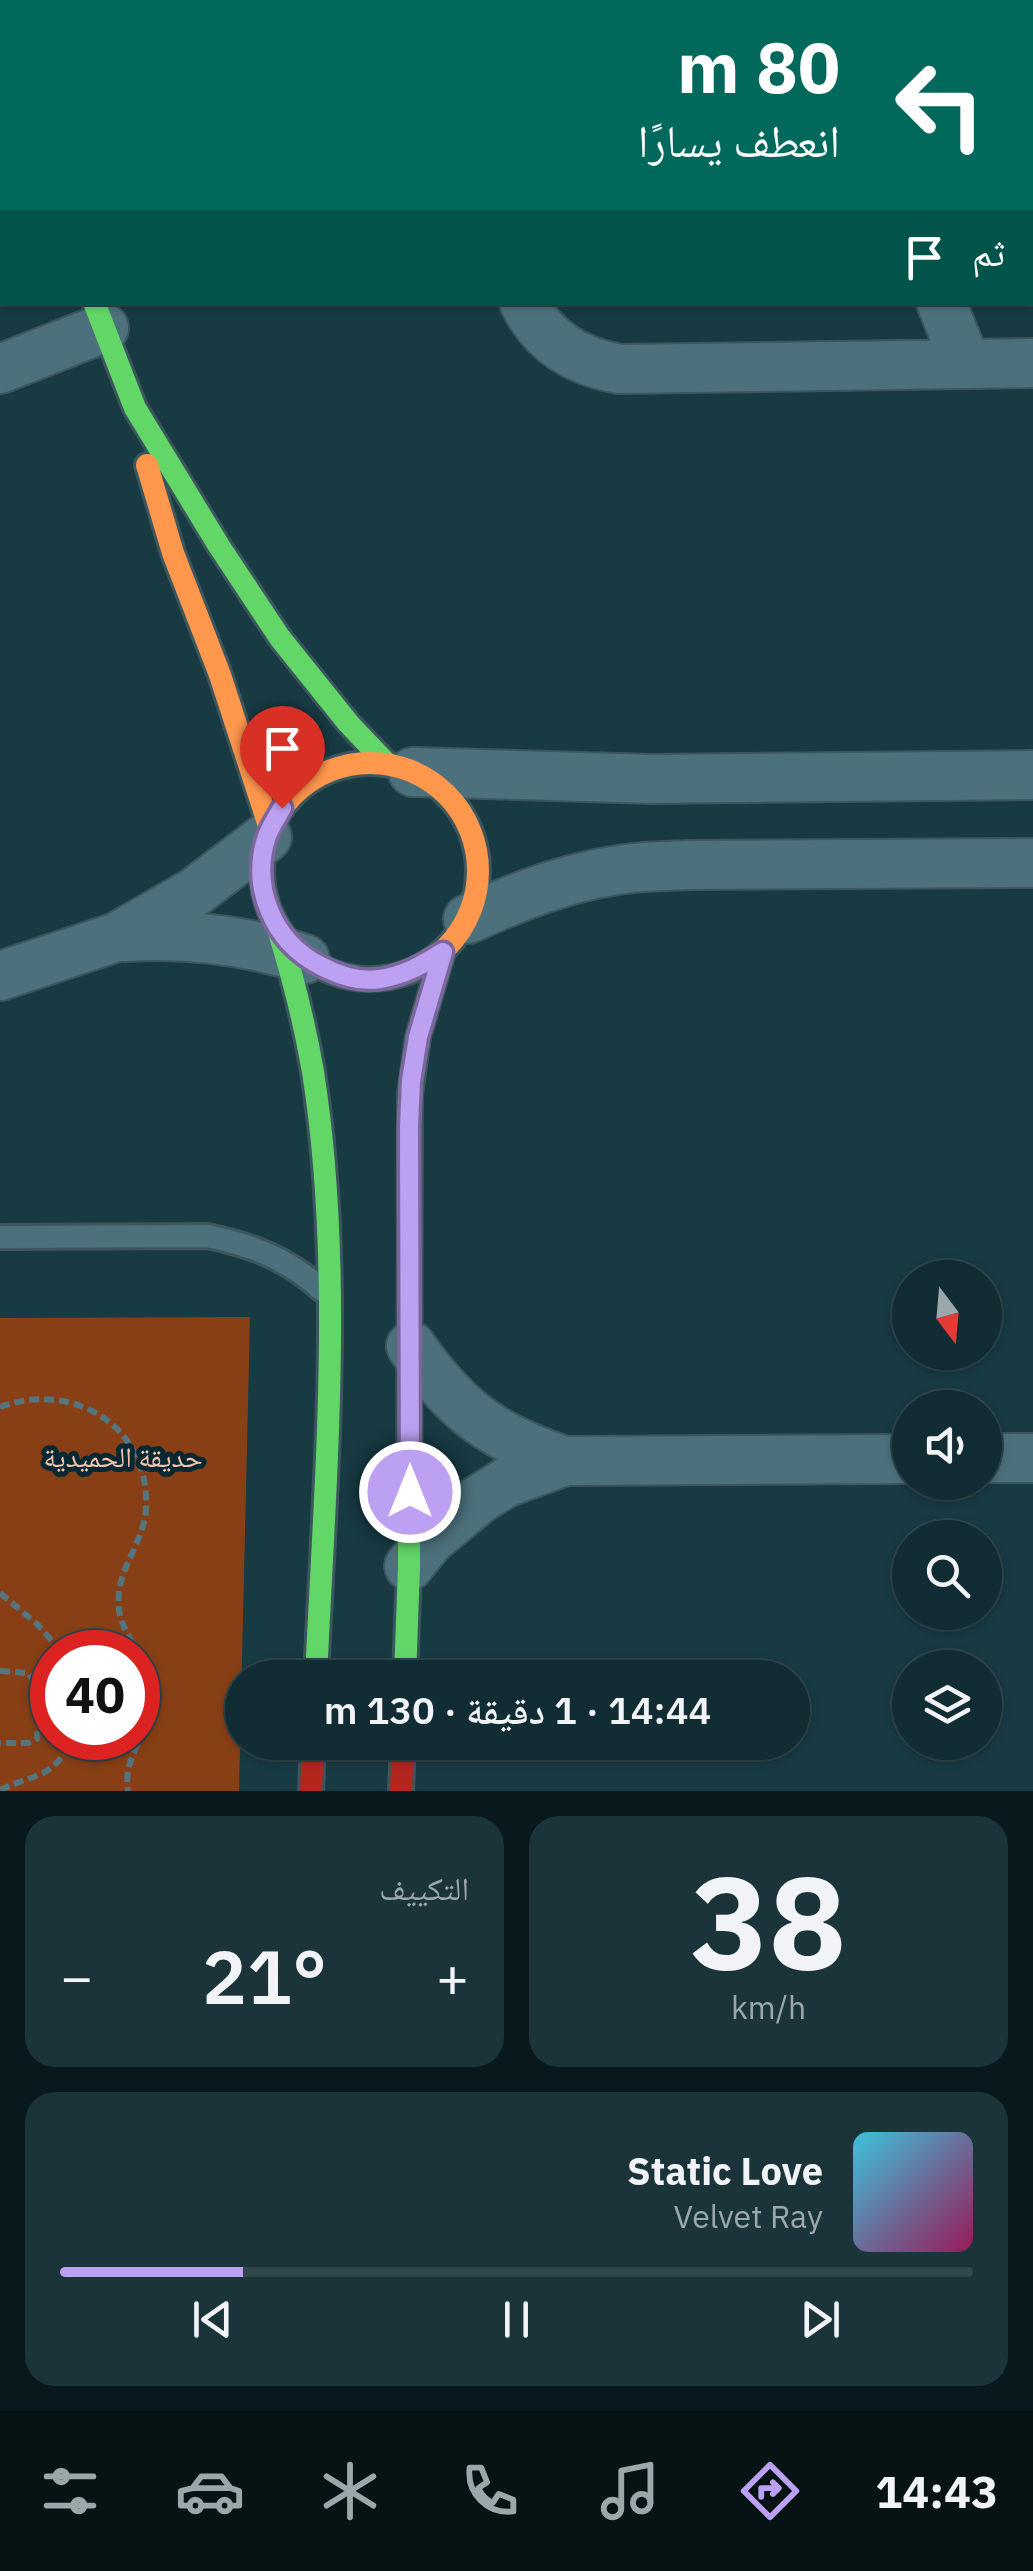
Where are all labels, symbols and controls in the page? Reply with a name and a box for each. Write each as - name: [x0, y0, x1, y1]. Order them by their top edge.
- text: 80 m: [677, 21, 840, 112]
- icon: left: [875, 40, 1005, 170]
- text: انعطف يسارًا: [638, 111, 840, 169]
- text: ثم: [972, 227, 1005, 276]
- icon: arrive: [897, 230, 952, 285]
- pin: [240, 706, 325, 809]
- icon: arrive: [255, 721, 310, 776]
- north arrow: [892, 1260, 1002, 1370]
- map controls: [892, 1260, 1002, 1760]
- button: sound: [892, 1390, 1002, 1500]
- park label: حديقة الحميدية: [43, 1438, 203, 1475]
- position arrow: [358, 1440, 462, 1544]
- button: search: [892, 1520, 1002, 1630]
- speed limit sign: 40: [30, 1630, 160, 1760]
- button: layers: [892, 1650, 1002, 1760]
- text: 14:44 · 1 دقيقة · 130 m: [324, 1685, 711, 1734]
- text: 38: [691, 1836, 847, 2005]
- text: التكييف: [379, 1867, 469, 1909]
- text: 21°: [202, 1927, 327, 2025]
- text: −: [60, 1941, 93, 2012]
- text: +: [436, 1941, 469, 2012]
- text: km/h: [731, 1986, 806, 2028]
- text: Static Love: [627, 2146, 823, 2195]
- text: Velvet Ray: [674, 2195, 823, 2237]
- icon: previous: [185, 2292, 240, 2347]
- icon: pause: [489, 2292, 544, 2347]
- icon: next: [793, 2292, 848, 2347]
- icon: filters: [35, 2456, 105, 2526]
- icon: car: [175, 2456, 245, 2526]
- icon: climate: [315, 2456, 385, 2526]
- icon: phone: [455, 2456, 525, 2526]
- icon: music: [595, 2456, 665, 2526]
- icon: directions: [735, 2456, 805, 2526]
- text: 14:43: [875, 2462, 998, 2520]

